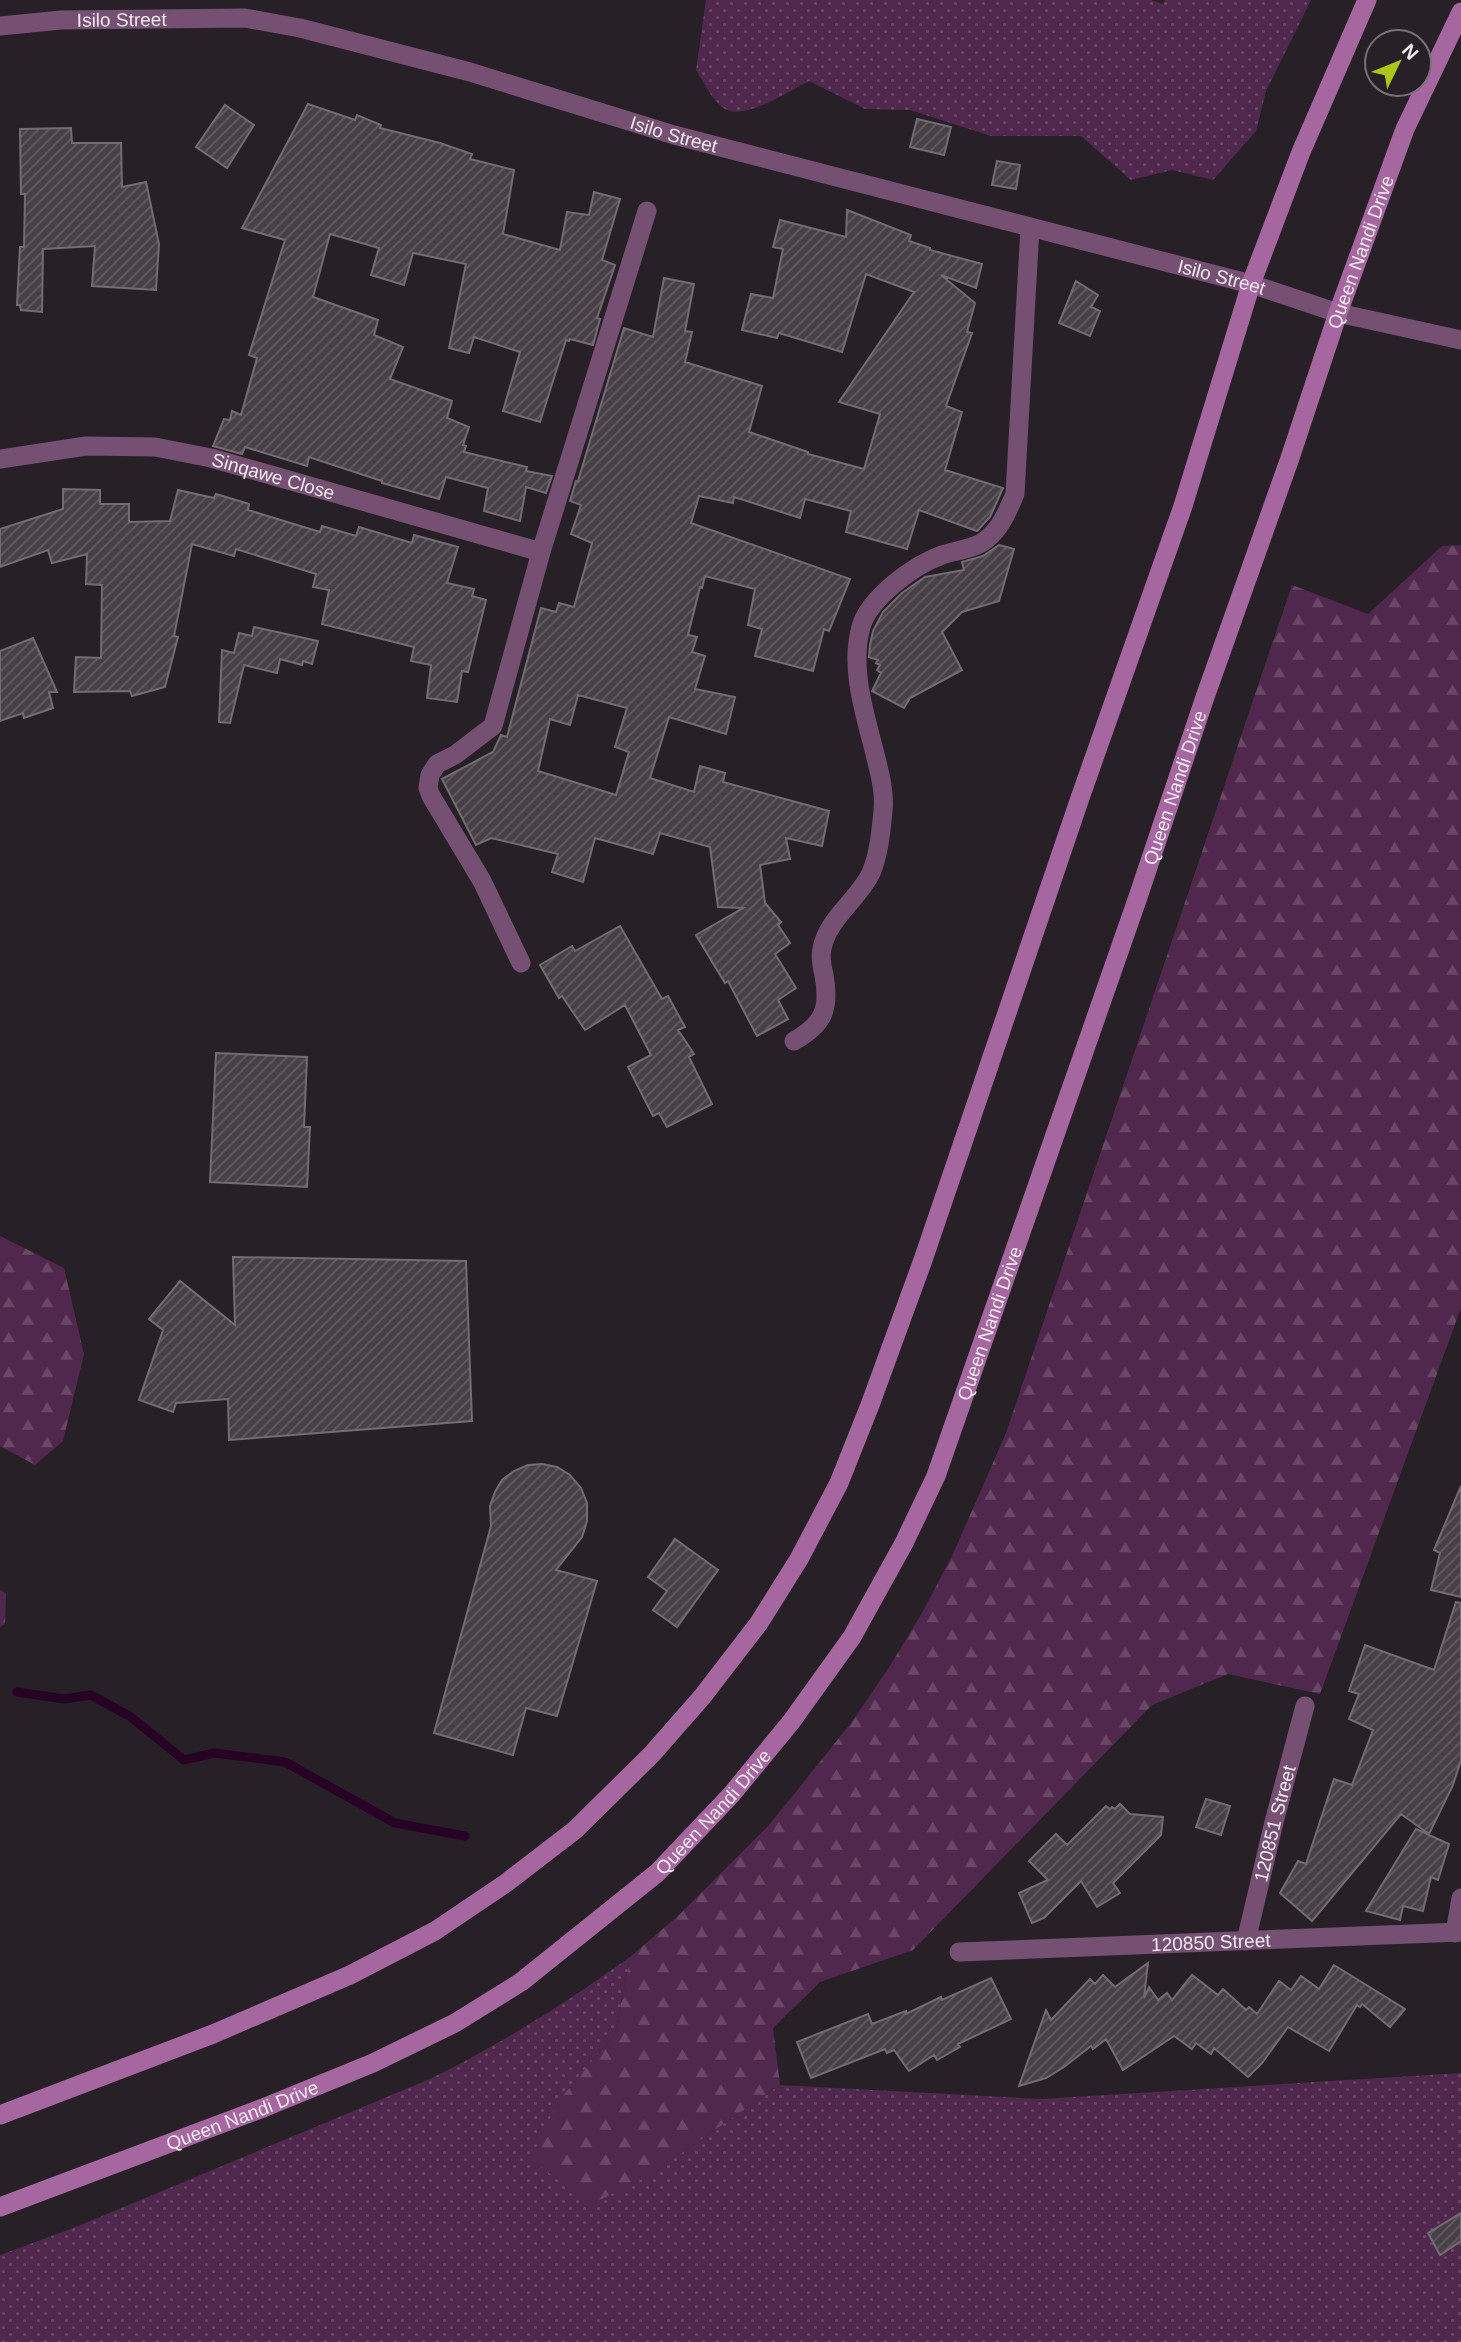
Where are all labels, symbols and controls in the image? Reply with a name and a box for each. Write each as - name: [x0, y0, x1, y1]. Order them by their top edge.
- street label: Isilo Street: [77, 8, 167, 30]
- north arrow: [1363, 28, 1433, 98]
- text: N: [1398, 40, 1422, 64]
- street label: Isilo Street: [628, 112, 721, 156]
- street label: Queen Nandi Drive: [1323, 172, 1398, 331]
- street label: Isilo Street: [1176, 255, 1269, 299]
- street label: Sinqawe Close: [210, 448, 337, 503]
- street label: Queen Nandi Drive: [1139, 708, 1210, 868]
- street label: Queen Nandi Drive: [953, 1244, 1026, 1403]
- street label: Queen Nandi Drive: [651, 1745, 775, 1879]
- street label: 120851 Street: [1250, 1762, 1299, 1884]
- street label: 120850 Street: [1151, 1929, 1272, 1955]
- street label: Queen Nandi Drive: [163, 2076, 321, 2154]

